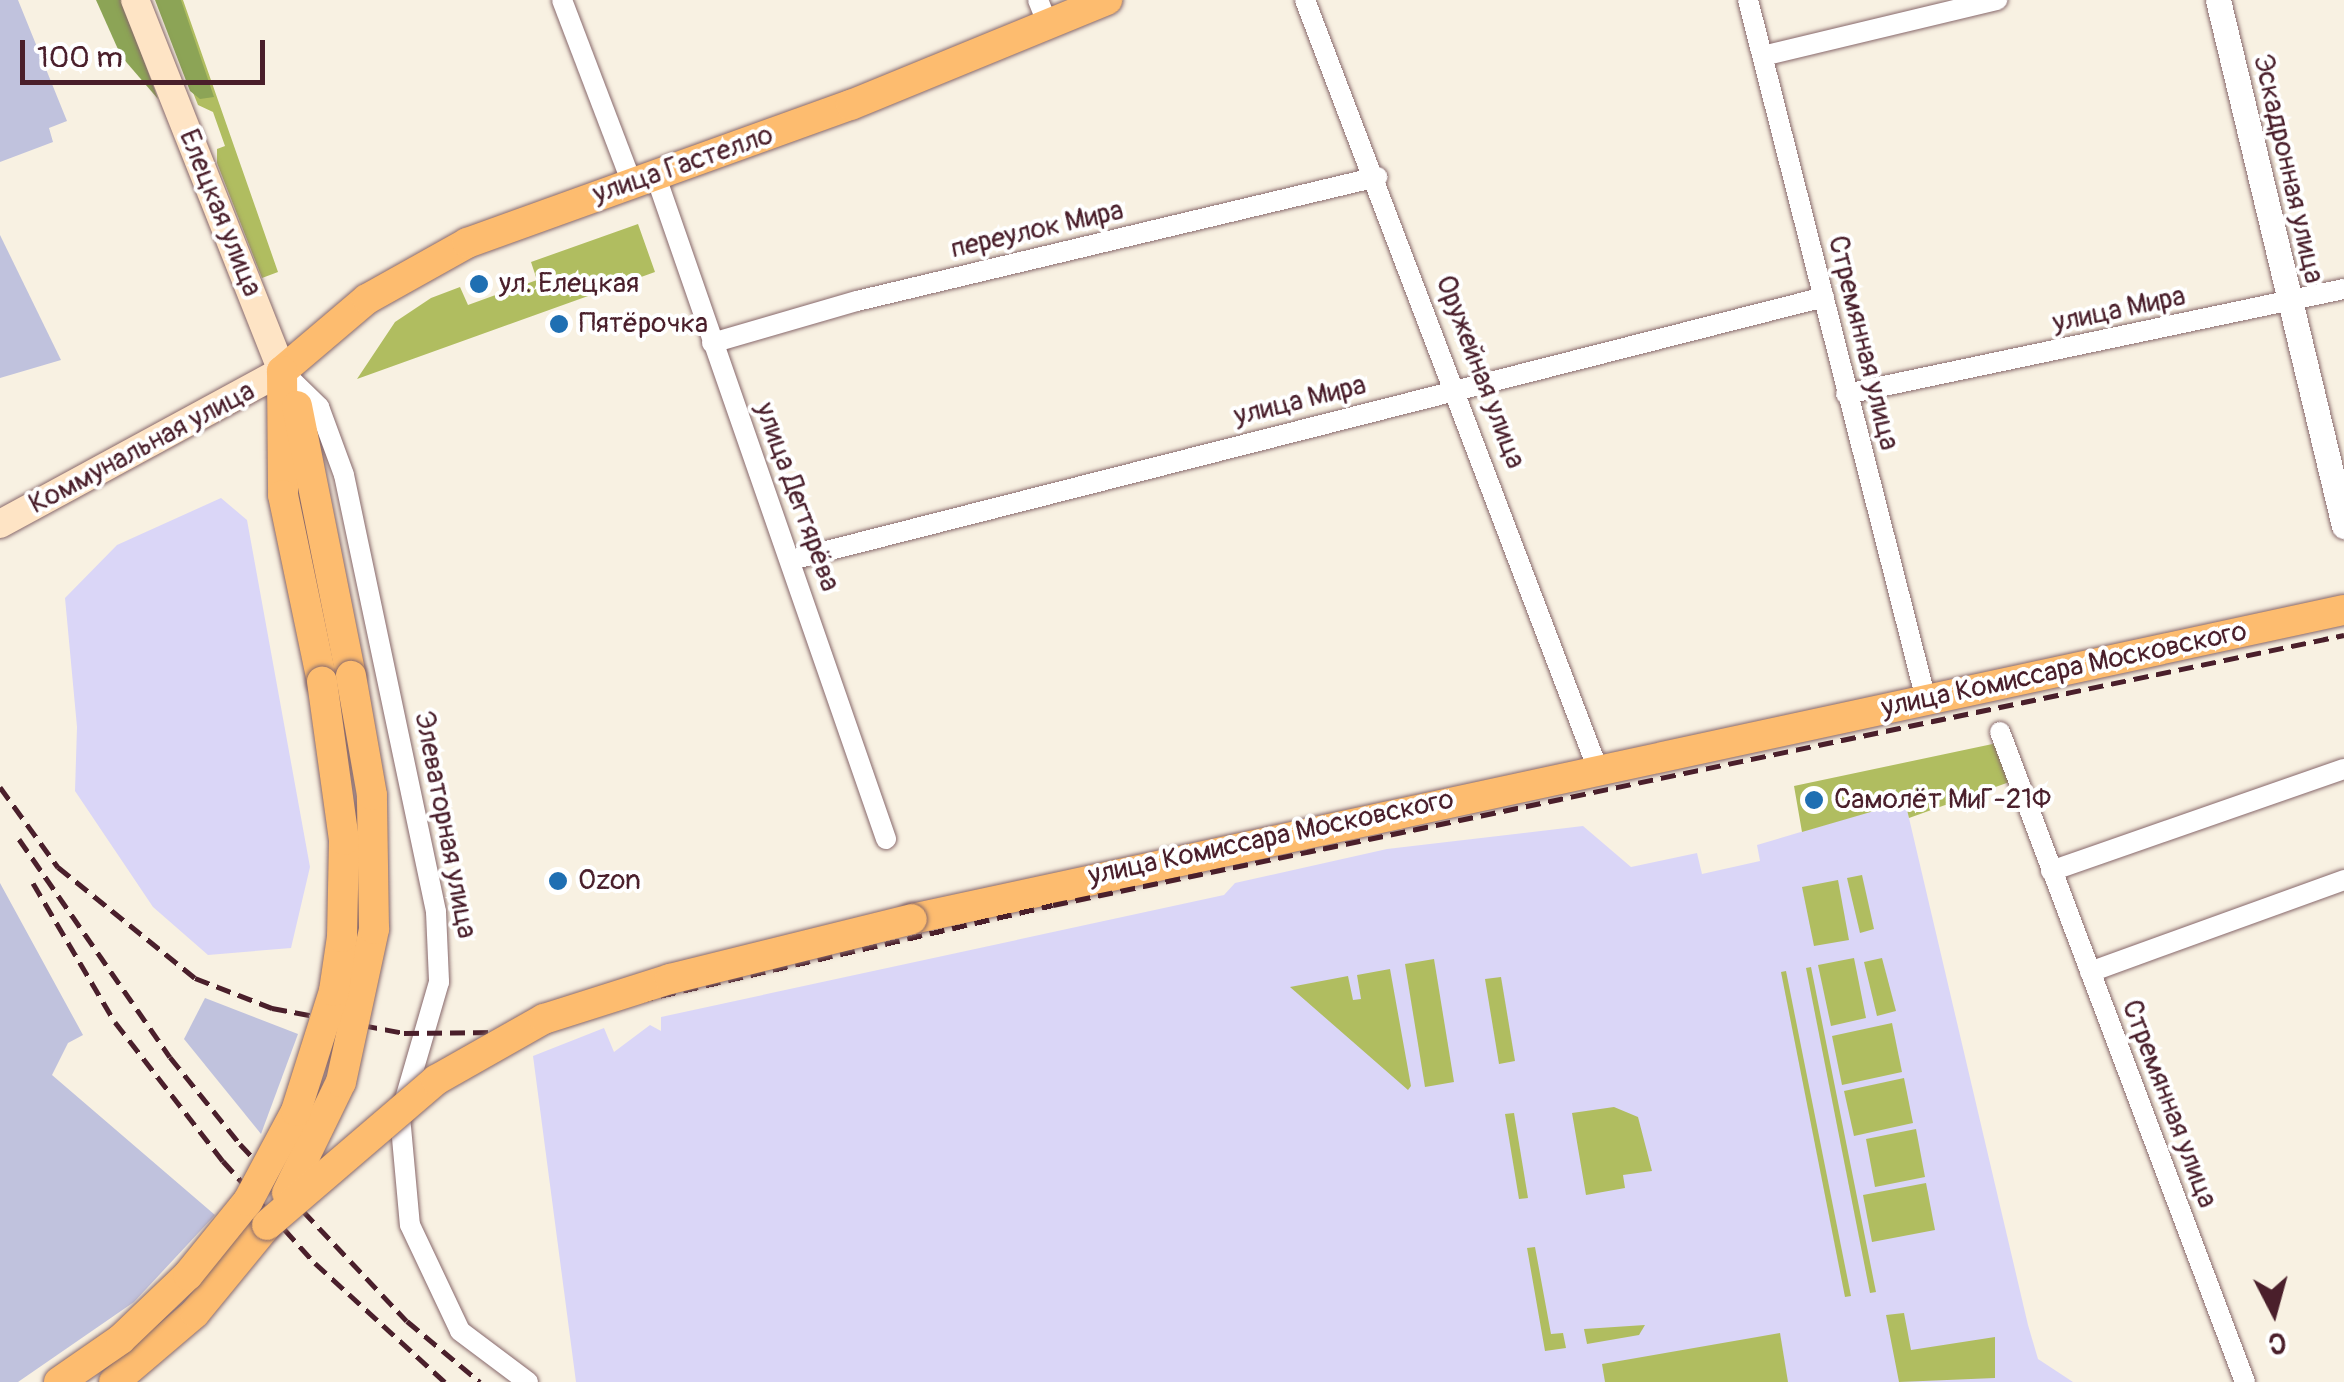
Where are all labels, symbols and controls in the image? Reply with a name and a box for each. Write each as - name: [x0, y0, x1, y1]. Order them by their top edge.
- scale bar: [25, 20, 270, 82]
- text: 100 m: [37, 39, 123, 76]
- street label: Эскадронная улица: [2245, 51, 2331, 287]
- street label: улица Гастелло: [589, 118, 777, 212]
- street label: Елецкая улица: [171, 125, 269, 301]
- street label: переулок Мира: [947, 194, 1127, 266]
- street label: Стремянная улица: [1820, 232, 1906, 454]
- place label: ул. Елецкая: [499, 267, 639, 301]
- street label: Оружейная улица: [1428, 271, 1532, 473]
- marker: ул. Елецкая: [468, 273, 490, 295]
- street label: улица Мира: [2050, 280, 2188, 340]
- place label: Пятёрочка: [579, 307, 708, 341]
- marker: Пятёрочка: [548, 313, 570, 335]
- street label: улица Мира: [1231, 368, 1369, 434]
- street label: Коммунальная улица: [24, 374, 260, 522]
- street label: улица Дегтярёва: [747, 398, 847, 596]
- street label: улица Комиссара Московского: [1878, 615, 2250, 725]
- street label: Элеваторная улица: [407, 709, 483, 941]
- street label: улица Комиссара Московского: [1085, 783, 1457, 893]
- place label: Самолёт МиГ-21Ф: [1834, 783, 2051, 817]
- marker: Самолёт МиГ-21Ф: [1803, 789, 1825, 811]
- place label: Ozon: [578, 864, 641, 898]
- marker: Ozon: [547, 870, 569, 892]
- street label: Стремянная улица: [2114, 995, 2224, 1213]
- north arrow: [2224, 1262, 2324, 1362]
- text: С: [2267, 1324, 2288, 1361]

